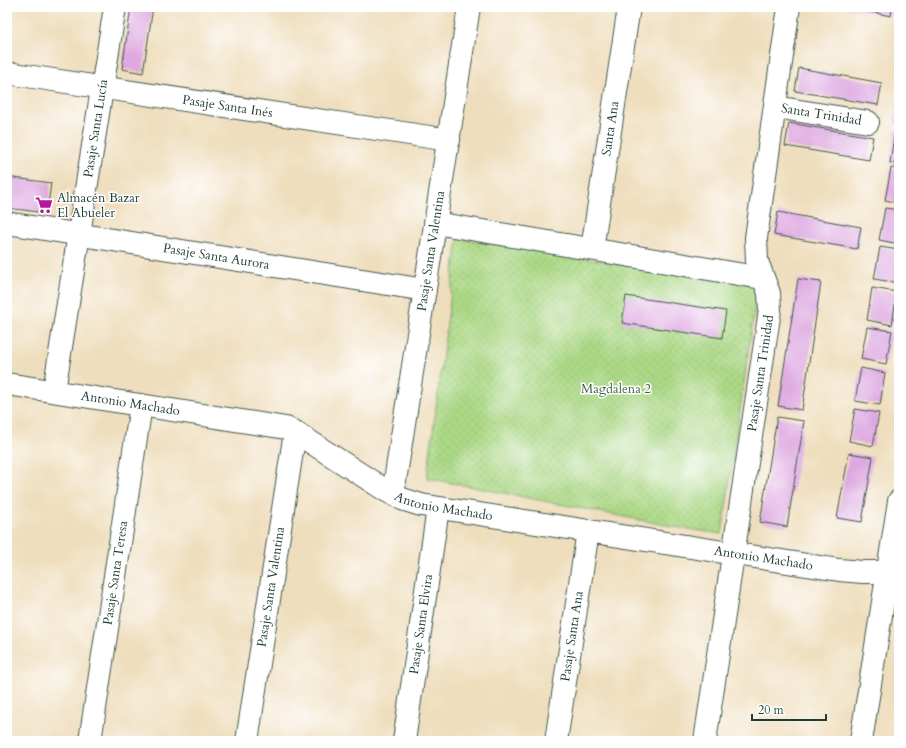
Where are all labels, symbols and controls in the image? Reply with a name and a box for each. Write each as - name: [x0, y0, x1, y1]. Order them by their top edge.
- street label: Pasaje Santa Lucía: [79, 77, 112, 179]
- street label: Pasaje Santa Inés: [181, 91, 274, 122]
- street label: Santa Ana: [597, 99, 624, 157]
- street label: Santa Trinidad: [780, 99, 863, 130]
- place label: Almacén Bazar El Abueler: [57, 189, 140, 222]
- street label: Pasaje Santa Valentina: [413, 189, 449, 312]
- supermarket icon: Almacén Bazar El Abueler: [34, 195, 54, 215]
- street label: Pasaje Santa Aurora: [162, 239, 271, 274]
- street label: Pasaje Santa Trinidad: [743, 314, 778, 433]
- park label: Magdalena 2: [581, 380, 651, 398]
- street label: Antonio Machado: [80, 387, 181, 420]
- street label: Antonio Machado: [391, 488, 494, 525]
- street label: Pasaje Santa Teresa: [99, 519, 132, 626]
- street label: Pasaje Santa Valentina: [253, 525, 289, 648]
- street label: Antonio Machado: [713, 542, 814, 575]
- street label: Pasaje Santa Elvira: [405, 573, 437, 676]
- street label: Pasaje Santa Ana: [556, 589, 588, 683]
- scale bar: [752, 696, 826, 722]
- text: 20 m: [758, 702, 785, 718]

